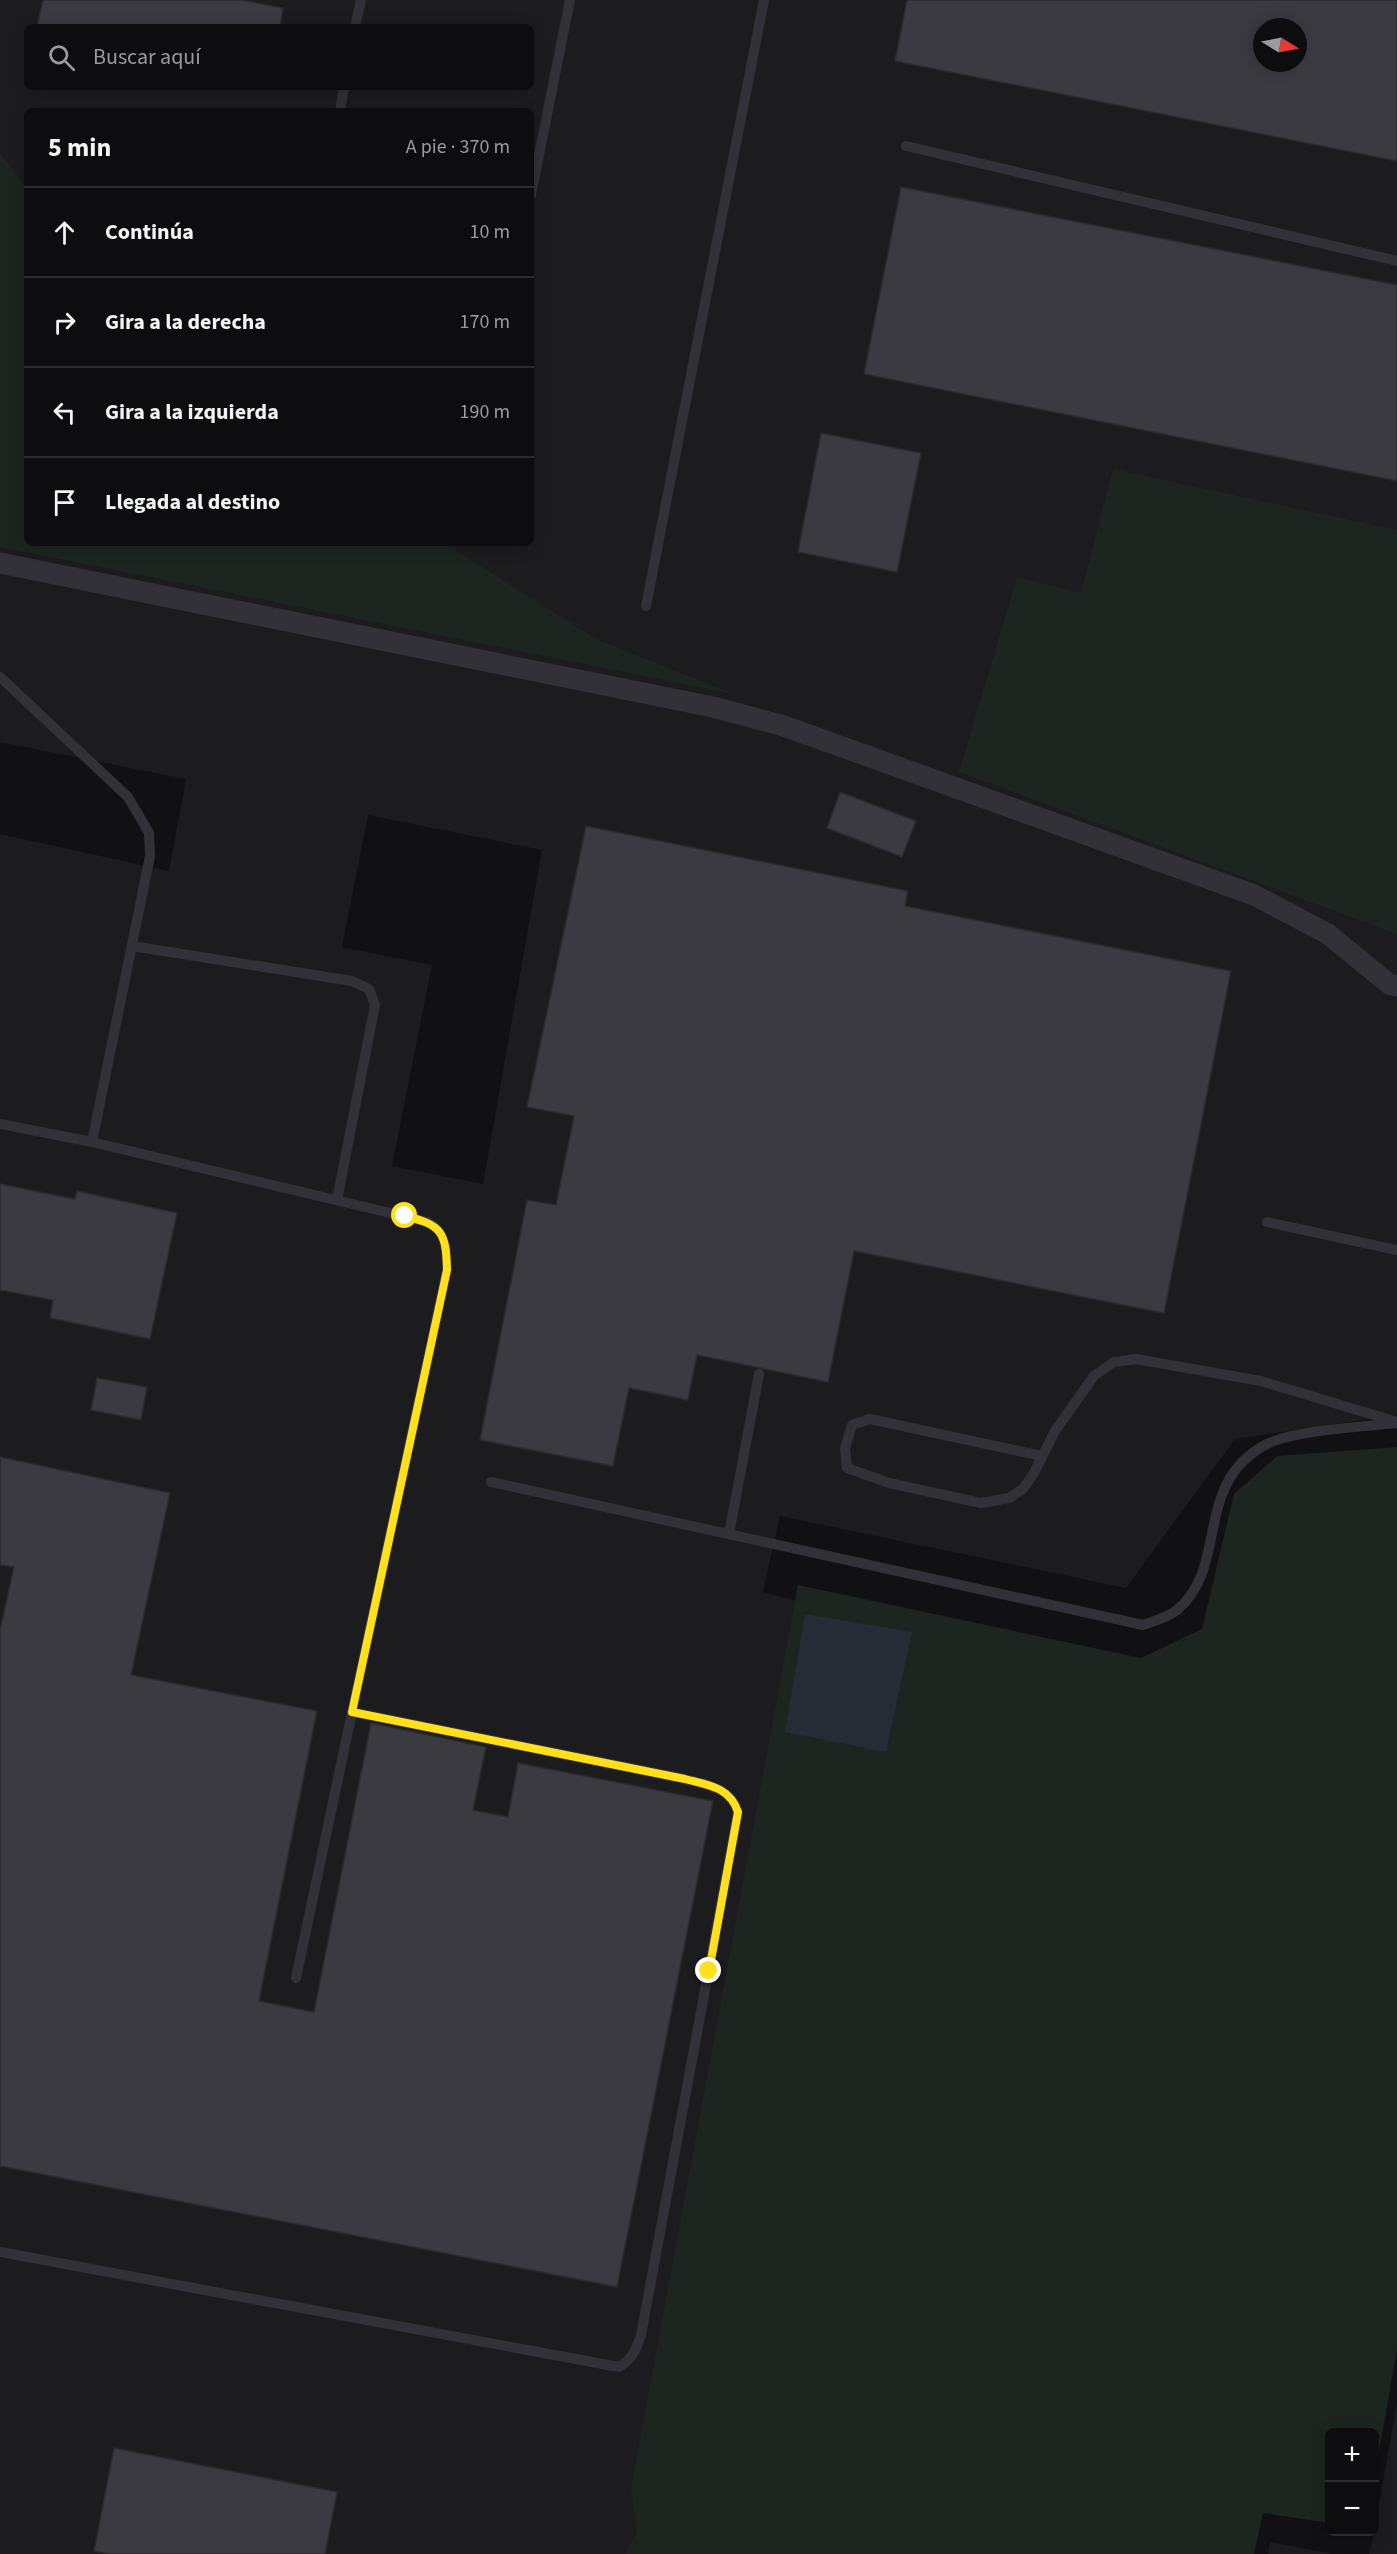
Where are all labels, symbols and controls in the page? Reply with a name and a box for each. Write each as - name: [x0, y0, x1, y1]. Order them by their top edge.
- north arrow: [1253, 18, 1307, 72]
- search box: [24, 24, 534, 90]
- icon: search: [45, 41, 78, 74]
- text: Buscar aquí: [93, 41, 201, 73]
- text: 5 min: [48, 129, 111, 166]
- text: A pie · 370 m: [406, 133, 510, 161]
- icon: ahead: [48, 216, 81, 249]
- text: Continúa: [105, 216, 194, 248]
- text: 10 m: [470, 218, 510, 246]
- icon: right: [48, 306, 81, 339]
- text: Gira a la derecha: [105, 306, 266, 338]
- text: 170 m: [460, 308, 510, 336]
- icon: left: [48, 396, 81, 429]
- text: Gira a la izquierda: [105, 396, 279, 428]
- text: 190 m: [460, 398, 510, 426]
- icon: arrive: [48, 486, 81, 519]
- text: Llegada al destino: [105, 486, 280, 518]
- route start: [391, 1202, 417, 1228]
- route end: [695, 1957, 721, 1983]
- map controls: [1325, 2428, 1379, 2536]
- button: +: [1325, 2428, 1379, 2482]
- button: −: [1325, 2482, 1379, 2536]

